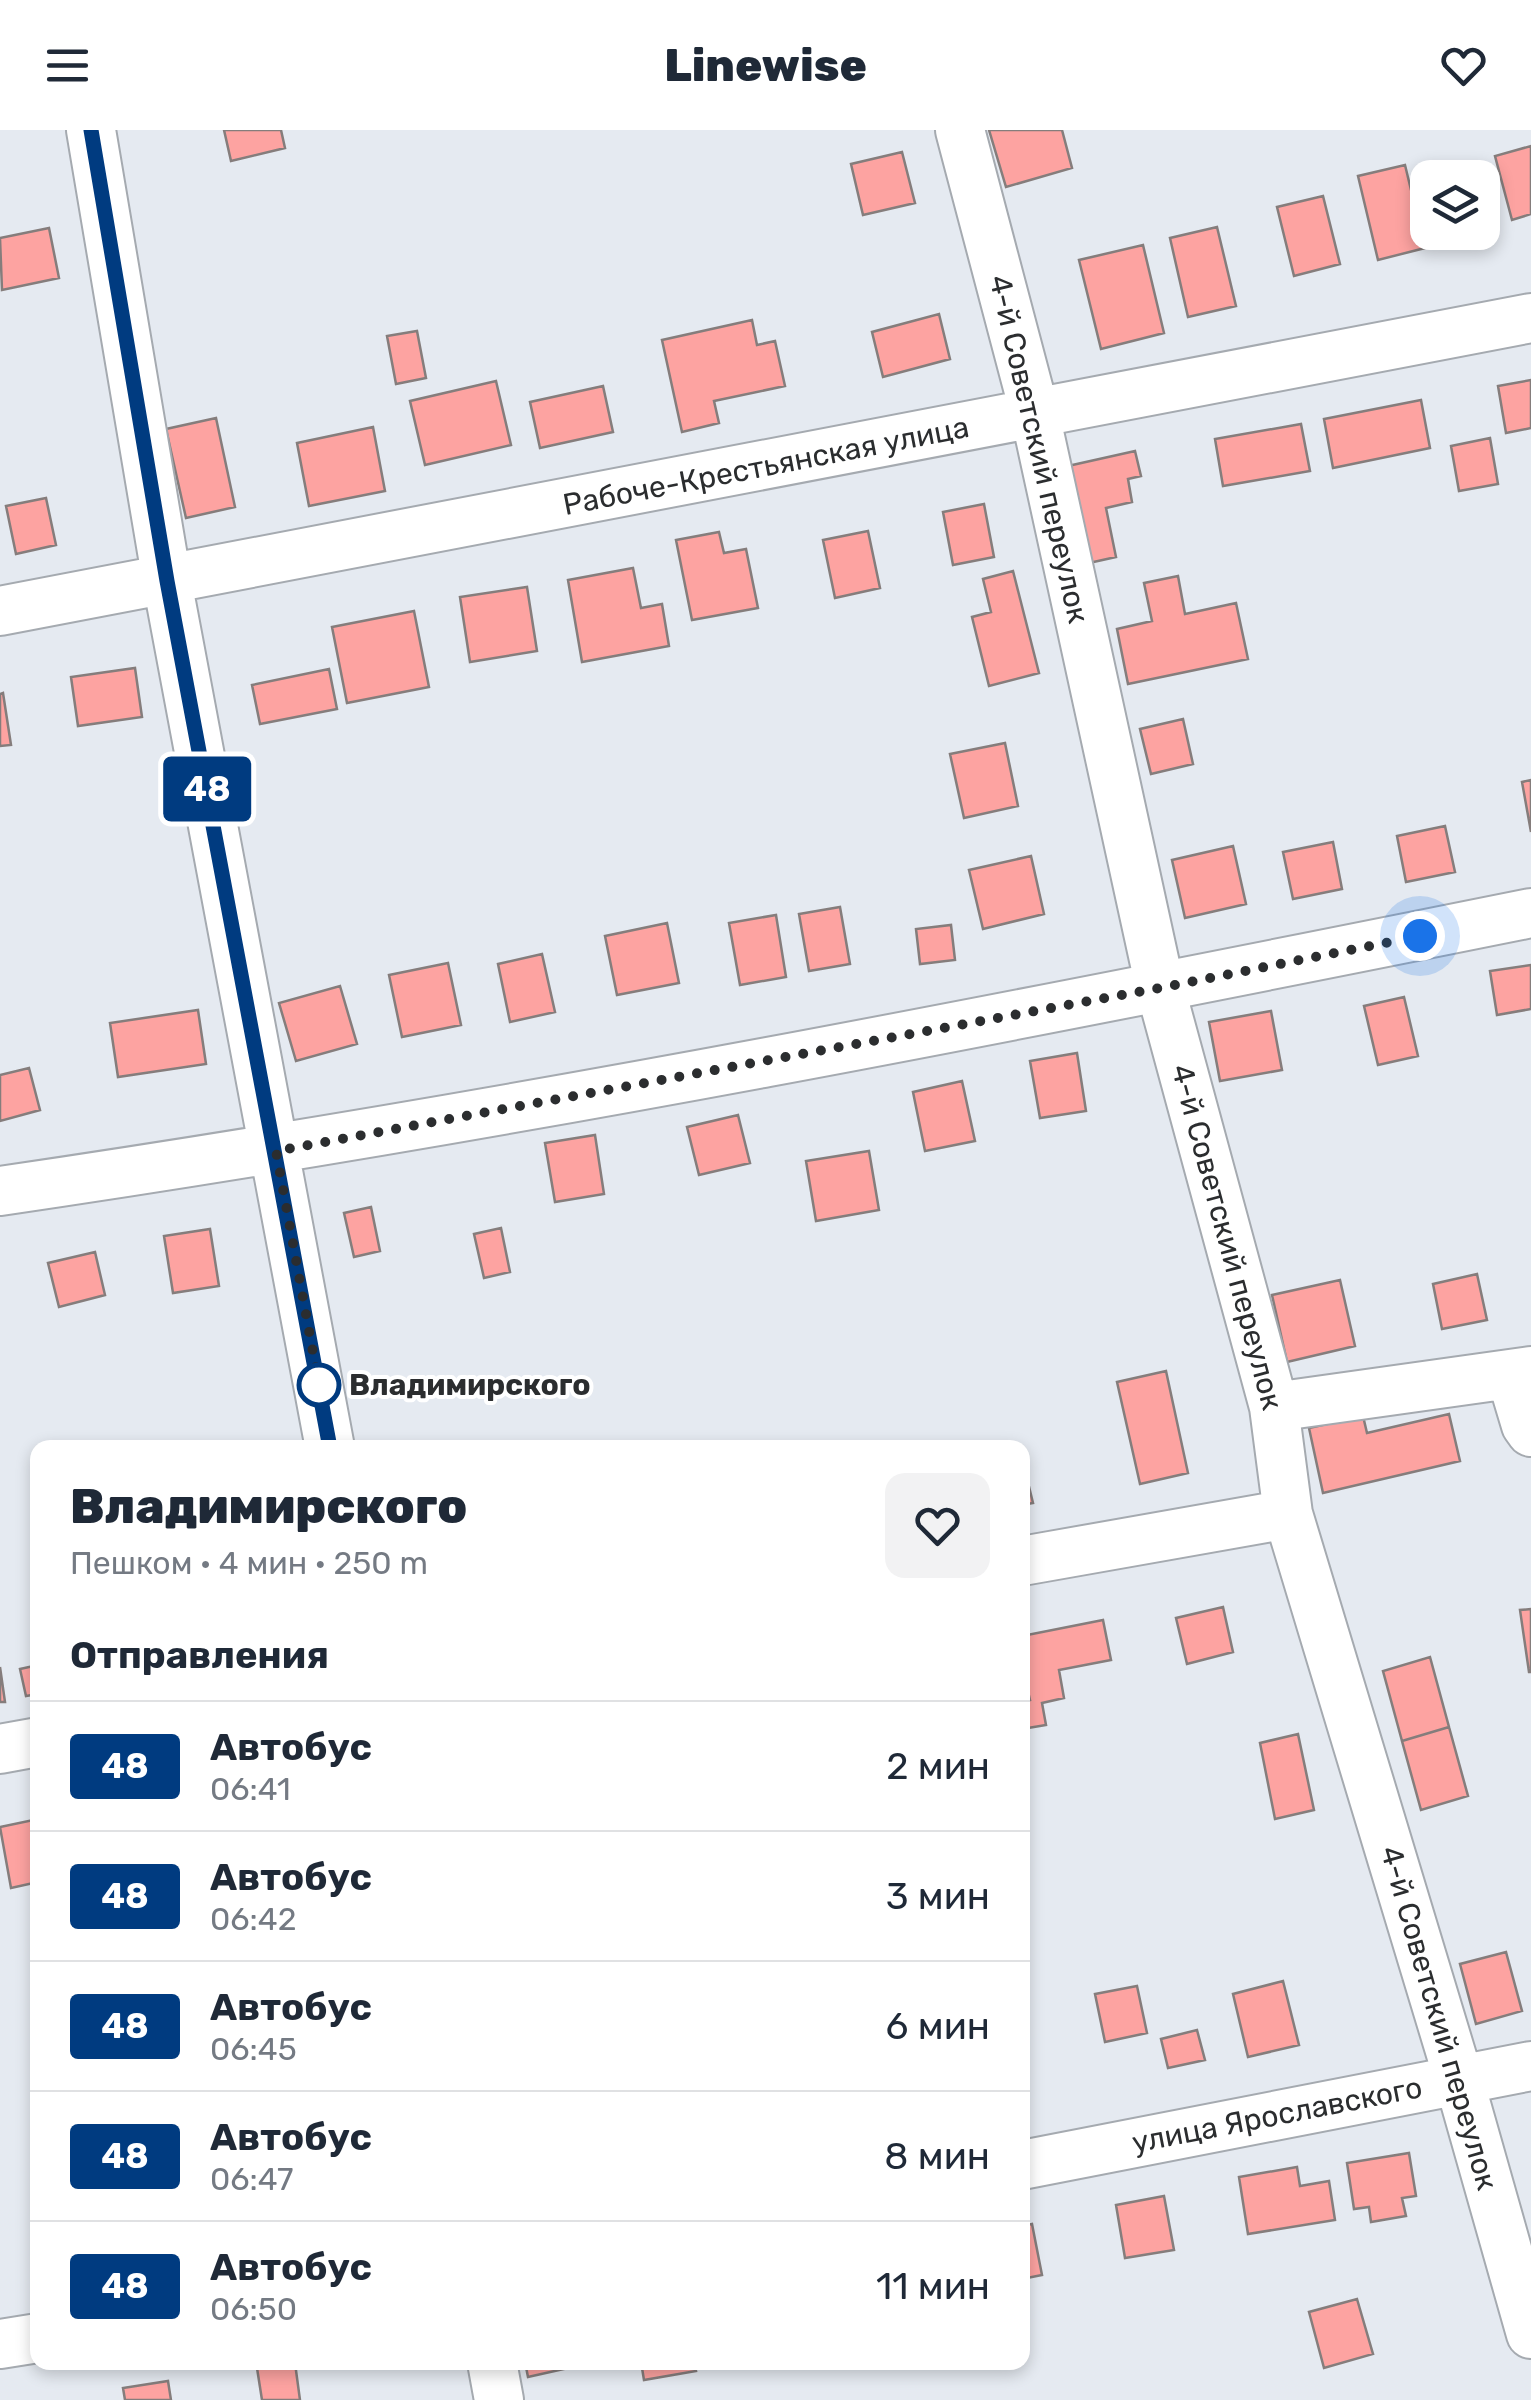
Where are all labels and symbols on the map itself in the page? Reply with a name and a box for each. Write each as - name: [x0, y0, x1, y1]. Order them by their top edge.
- street label: 4-й Советский переулок: [981, 271, 1097, 627]
- street label: Рабоче-Крестьянская улица: [560, 409, 972, 523]
- line badge: 48: [162, 756, 252, 822]
- your location: [1395, 911, 1445, 961]
- street label: 4-й Советский переулок: [1163, 1060, 1291, 1414]
- marker: Владимирского: [298, 1364, 340, 1406]
- place label: Владимирского: [349, 1367, 591, 1403]
- street label: 4-й Советский переулок: [1373, 1842, 1505, 2194]
- street label: улица Ярославского: [1129, 2069, 1425, 2161]

